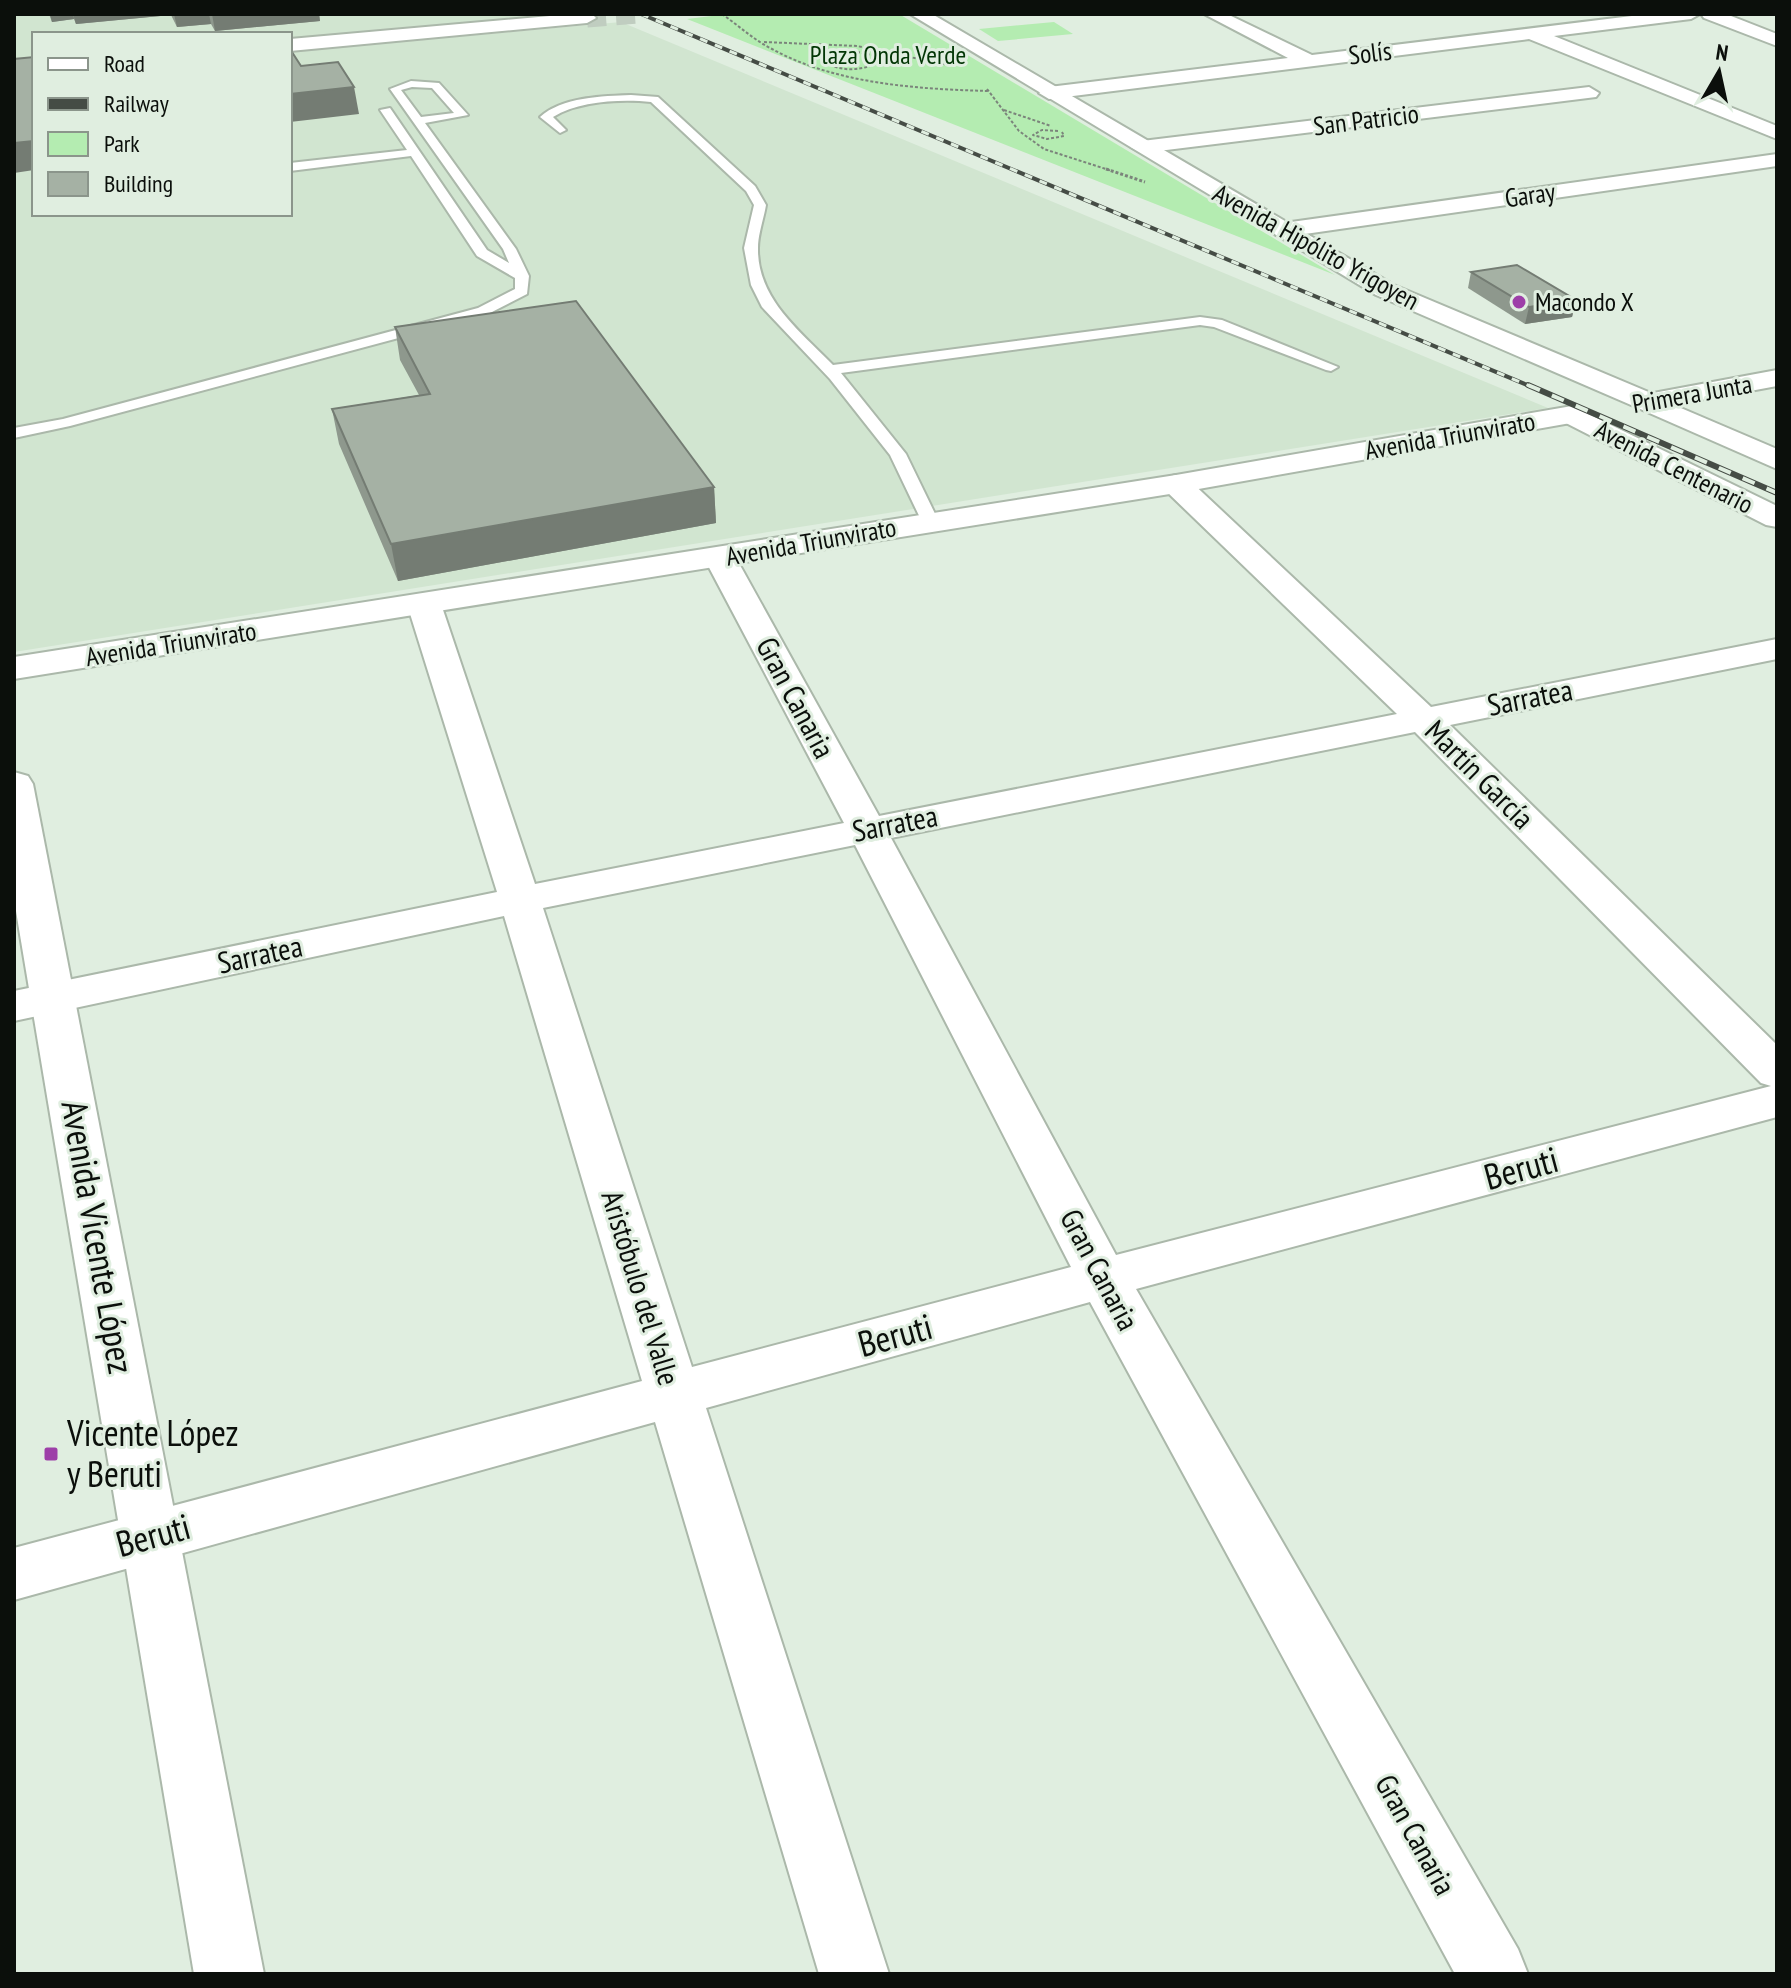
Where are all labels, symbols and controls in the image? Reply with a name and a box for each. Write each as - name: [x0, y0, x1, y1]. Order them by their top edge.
- legend: [32, 32, 292, 216]
- north arrow: [1679, 32, 1759, 112]
- street label: Solís: [1347, 34, 1393, 71]
- text: N: [1714, 37, 1730, 67]
- park label: Plaza Onda Verde: [810, 38, 966, 71]
- text: Road: [104, 48, 145, 79]
- text: Railway: [104, 88, 169, 119]
- street label: San Patricio: [1311, 97, 1421, 142]
- text: Park: [104, 128, 140, 159]
- text: Building: [104, 168, 173, 199]
- street label: Garay: [1503, 175, 1557, 214]
- street label: Avenida Hipólito Yrigoyen: [1207, 176, 1425, 317]
- place label: Macondo X: [1535, 285, 1634, 318]
- marker: Macondo X: [1510, 293, 1528, 311]
- street label: Primera Junta: [1629, 367, 1754, 420]
- street label: Avenida Triunvirato: [1362, 404, 1538, 467]
- street label: Avenida Centenario: [1589, 412, 1759, 521]
- street label: Avenida Triunvirato: [723, 510, 899, 573]
- street label: Avenida Triunvirato: [83, 614, 259, 673]
- street label: Gran Canaria: [748, 630, 844, 765]
- street label: Sarratea: [1484, 669, 1575, 724]
- street label: Martín García: [1417, 711, 1543, 837]
- street label: Sarratea: [849, 795, 940, 850]
- street label: Sarratea: [214, 926, 306, 982]
- street label: Avenida Vicente López: [51, 1097, 146, 1377]
- street label: Beruti: [1479, 1135, 1563, 1200]
- street label: Aristóbulo del Valle: [593, 1186, 690, 1390]
- street label: Gran Canaria: [1052, 1202, 1148, 1337]
- street label: Beruti: [853, 1302, 937, 1367]
- place label: Vicente López y Beruti: [66, 1409, 239, 1497]
- marker: Vicente López y Beruti: [42, 1445, 60, 1463]
- street label: Beruti: [111, 1502, 195, 1567]
- street label: Gran Canaria: [1367, 1767, 1465, 1901]

